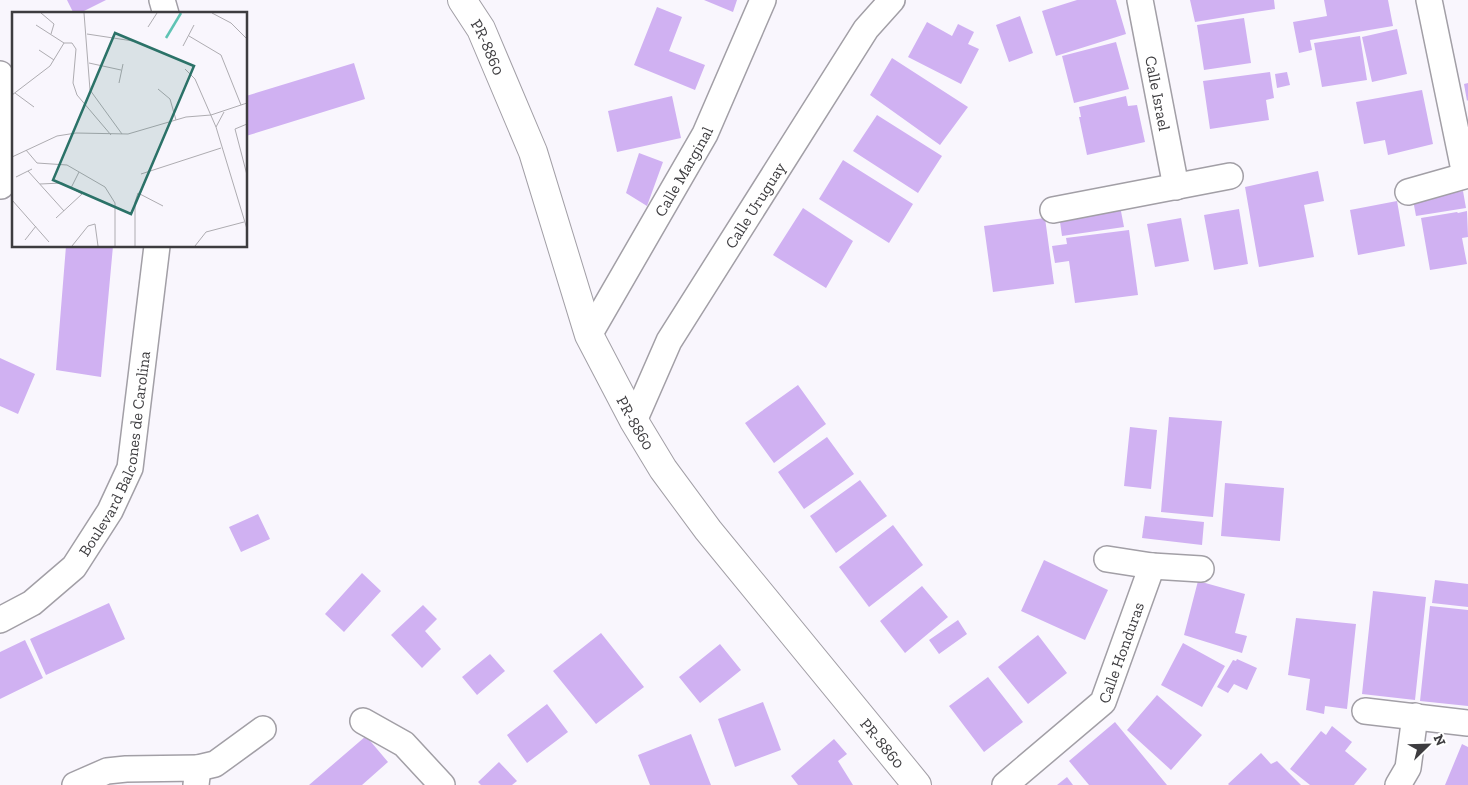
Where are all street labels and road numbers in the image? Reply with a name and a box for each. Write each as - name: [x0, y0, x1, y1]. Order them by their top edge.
- street label: PR-8860: [467, 15, 509, 78]
- street label: Calle Israel: [1141, 54, 1174, 132]
- street label: Calle Marginal: [650, 124, 717, 220]
- street label: Calle Uruguay: [721, 158, 789, 252]
- street label: Boulevard Balcones de Carolina: [74, 350, 154, 559]
- street label: PR-8860: [613, 392, 659, 453]
- street label: Calle Honduras: [1094, 599, 1148, 706]
- street label: PR-8860: [857, 714, 909, 772]

